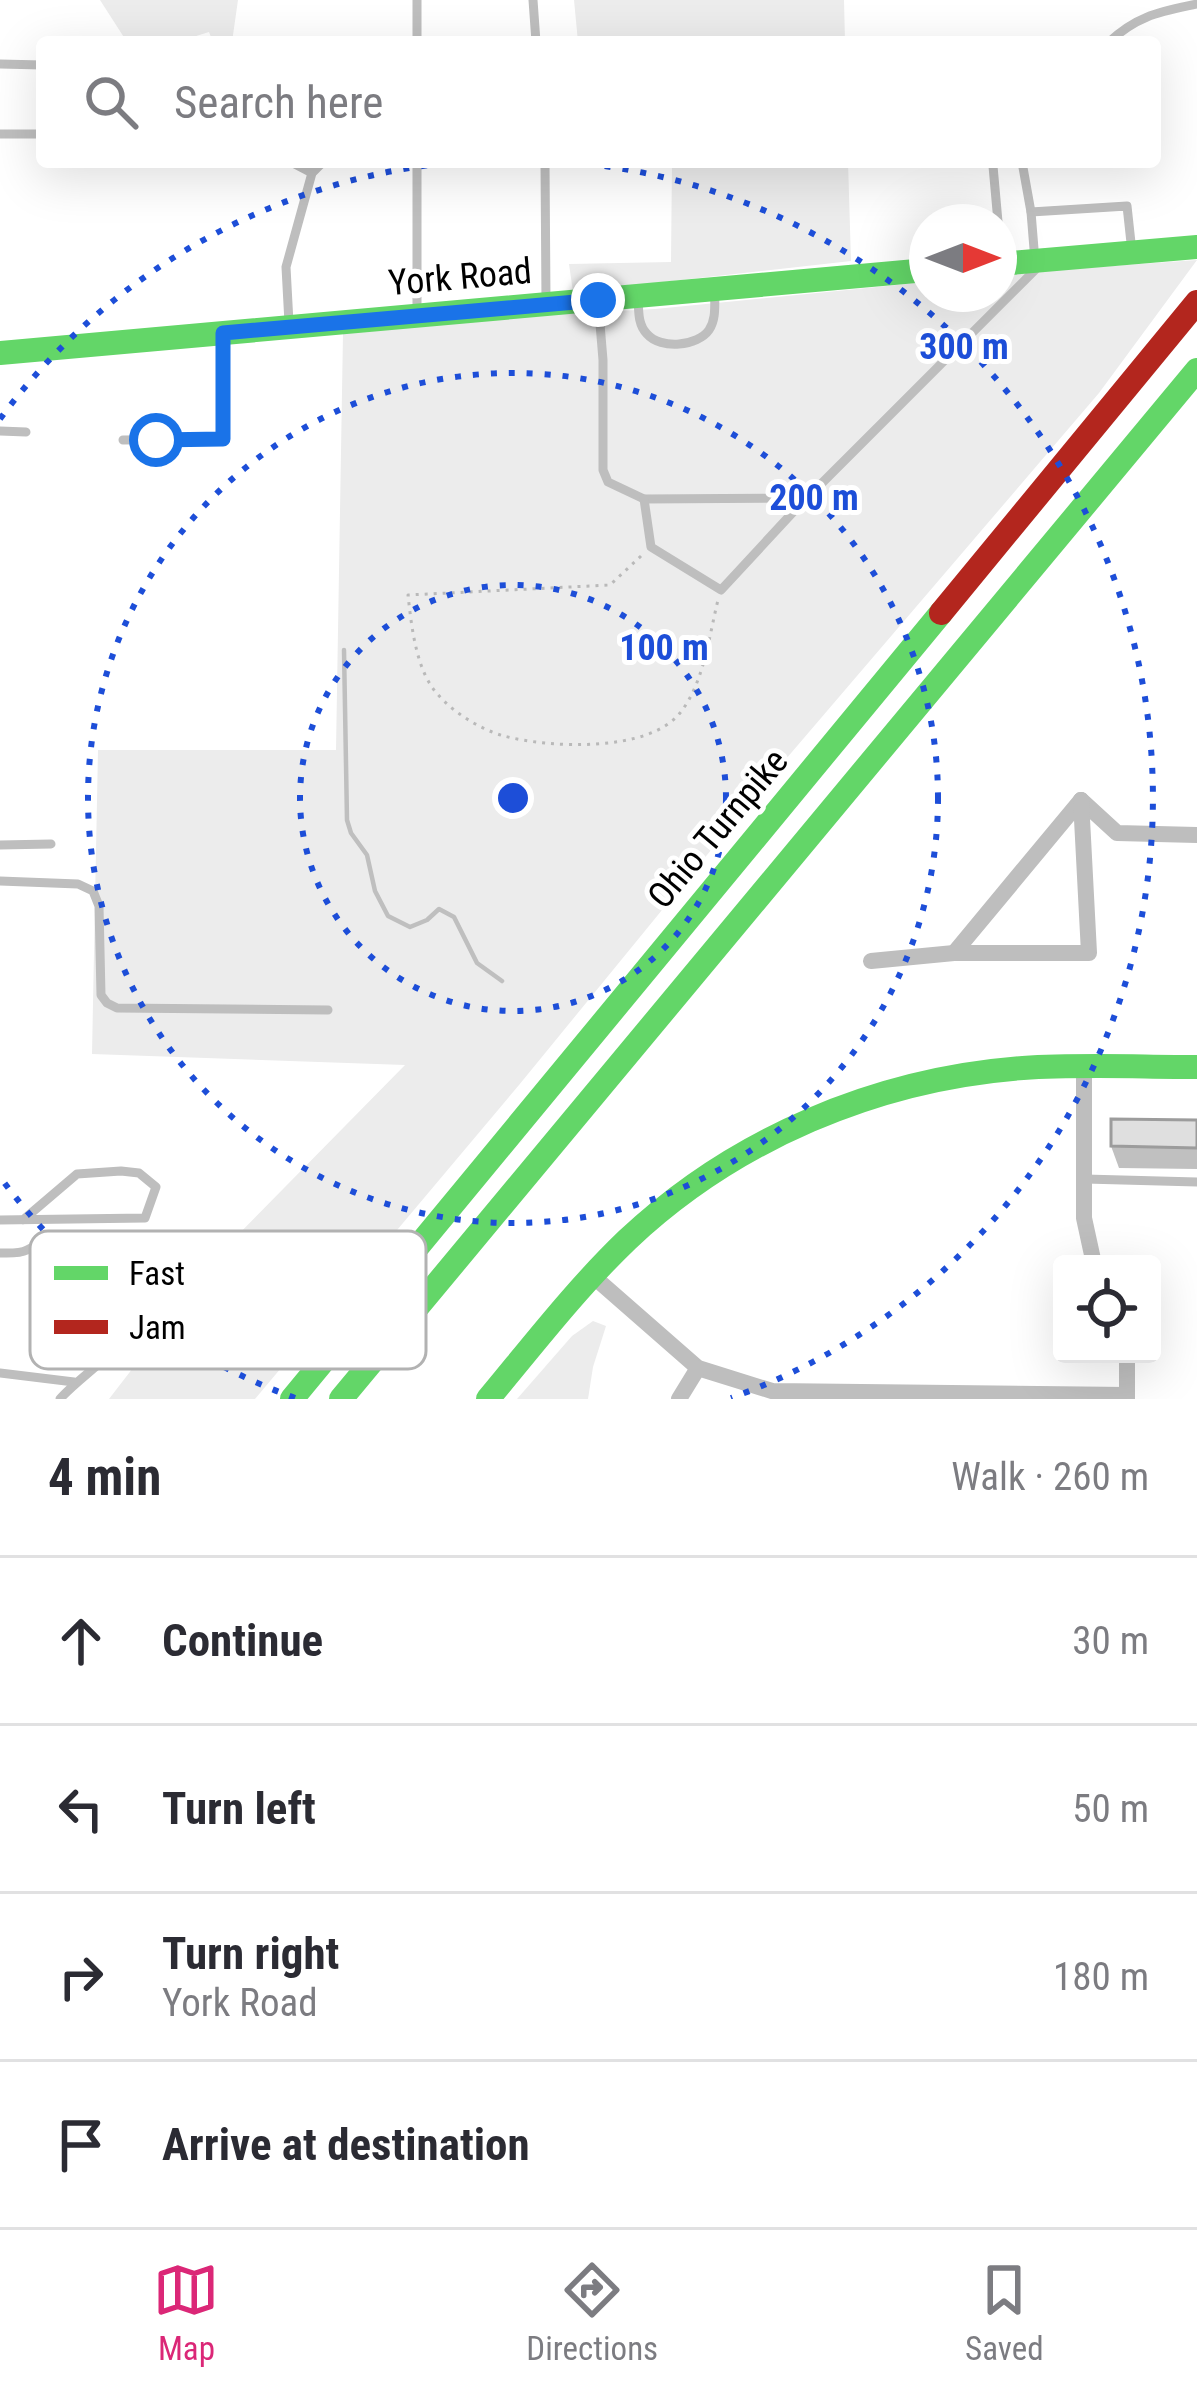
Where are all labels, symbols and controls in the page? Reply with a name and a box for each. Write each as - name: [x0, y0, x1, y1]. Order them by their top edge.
- search box: [36, 36, 1161, 168]
- icon: search: [78, 69, 144, 135]
- text: Search here: [174, 76, 383, 129]
- north arrow: [909, 204, 1017, 312]
- street label: York Road: [387, 250, 533, 304]
- route end: [571, 273, 625, 327]
- text: 300 m: [919, 326, 1009, 368]
- route start: [129, 413, 183, 467]
- text: 200 m: [769, 477, 859, 519]
- text: 100 m: [619, 627, 709, 669]
- street label: Ohio Turnpike: [639, 741, 796, 917]
- centre of rings: [492, 777, 534, 819]
- legend: [30, 1231, 426, 1369]
- text: Fast: [129, 1254, 185, 1293]
- map controls: [1053, 1255, 1161, 1363]
- button: locate: [1053, 1255, 1161, 1363]
- text: Jam: [129, 1308, 186, 1347]
- text: 4 min: [48, 1448, 161, 1507]
- text: Walk · 260 m: [951, 1454, 1149, 1500]
- icon: ahead: [48, 1608, 114, 1674]
- text: Continue: [162, 1614, 323, 1667]
- text: 30 m: [1072, 1618, 1149, 1664]
- icon: left: [48, 1776, 114, 1842]
- text: Turn left: [162, 1782, 316, 1835]
- text: 50 m: [1072, 1786, 1149, 1832]
- text: Turn right: [162, 1927, 339, 1980]
- icon: right: [48, 1944, 114, 2010]
- text: 180 m: [1053, 1954, 1149, 2000]
- text: York Road: [162, 1980, 318, 2026]
- icon: arrive: [48, 2112, 114, 2178]
- text: Arrive at destination: [162, 2118, 530, 2171]
- tab: Map: [153, 2257, 219, 2368]
- tab: Directions: [526, 2257, 658, 2368]
- tab: Saved: [965, 2257, 1044, 2368]

